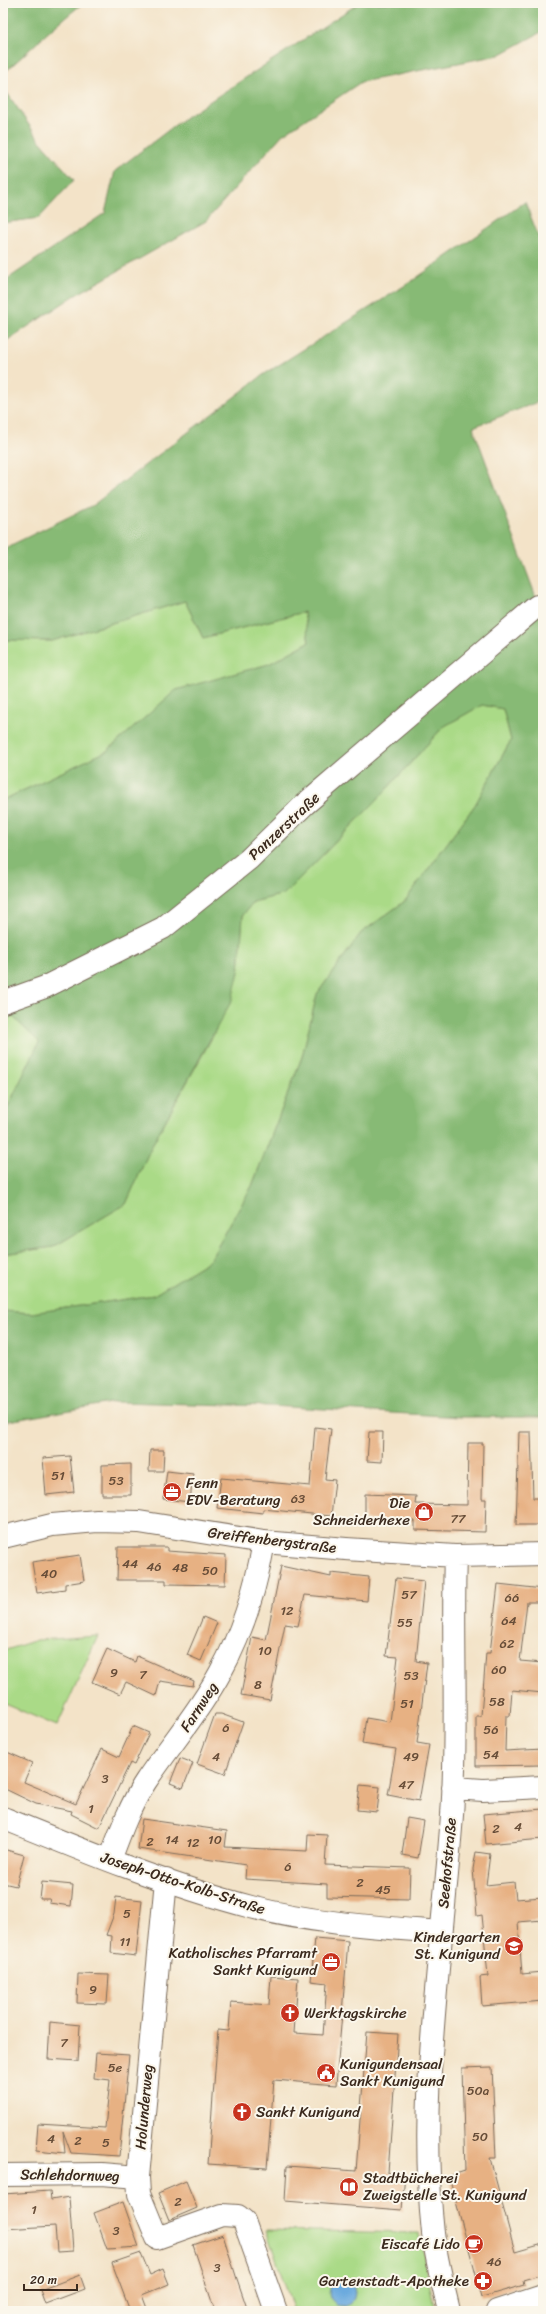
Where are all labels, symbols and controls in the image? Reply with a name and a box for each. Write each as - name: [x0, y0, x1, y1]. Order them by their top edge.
- street label: Panzerstraße: [242, 785, 326, 867]
- house number: 51: [51, 1464, 65, 1487]
- house number: 53: [108, 1469, 124, 1492]
- place label: Fenn EDV-Beratung: [186, 1470, 281, 1513]
- office icon: Fenn EDV-Beratung: [161, 1481, 183, 1503]
- house number: 63: [291, 1487, 305, 1510]
- place label: Die Schneiderhexe: [313, 1490, 410, 1533]
- shop icon: Die Schneiderhexe: [413, 1501, 435, 1523]
- house number: 77: [451, 1507, 467, 1530]
- street label: Greiffenbergstraße: [206, 1519, 338, 1561]
- house number: 44: [122, 1552, 138, 1575]
- house number: 46: [146, 1555, 162, 1578]
- house number: 48: [172, 1556, 188, 1579]
- house number: 50: [202, 1559, 218, 1582]
- house number: 40: [41, 1562, 57, 1585]
- house number: 57: [401, 1583, 418, 1606]
- house number: 66: [505, 1586, 519, 1609]
- house number: 12: [280, 1599, 294, 1622]
- house number: 64: [501, 1609, 517, 1632]
- house number: 55: [397, 1611, 413, 1634]
- house number: 62: [500, 1632, 515, 1655]
- house number: 10: [258, 1639, 272, 1662]
- house number: 60: [491, 1658, 507, 1681]
- house number: 9: [110, 1661, 118, 1684]
- house number: 7: [139, 1663, 148, 1686]
- house number: 53: [403, 1664, 419, 1687]
- house number: 8: [254, 1673, 262, 1696]
- street label: Farnweg: [173, 1676, 225, 1737]
- house number: 58: [489, 1690, 505, 1713]
- house number: 51: [400, 1692, 414, 1715]
- house number: 6: [222, 1716, 230, 1739]
- house number: 56: [483, 1718, 499, 1741]
- house number: 54: [483, 1743, 499, 1766]
- house number: 4: [212, 1745, 220, 1768]
- house number: 49: [403, 1745, 419, 1768]
- house number: 3: [101, 1767, 109, 1790]
- house number: 47: [398, 1773, 415, 1796]
- house number: 1: [88, 1797, 94, 1820]
- house number: 4: [514, 1815, 522, 1838]
- street label: Seehofstraße: [430, 1816, 464, 1910]
- house number: 2: [492, 1817, 500, 1840]
- house number: 14: [165, 1828, 179, 1851]
- house number: 10: [208, 1828, 222, 1851]
- house number: 2: [146, 1830, 154, 1853]
- house number: 12: [186, 1831, 200, 1854]
- street label: Joseph-Otto-Kolb-Straße: [96, 1844, 269, 1922]
- house number: 6: [284, 1855, 292, 1878]
- house number: 2: [356, 1871, 364, 1894]
- house number: 45: [375, 1878, 391, 1901]
- house number: 5: [123, 1902, 131, 1925]
- place label: Kindergarten St. Kunigund: [414, 1924, 501, 1967]
- house number: 11: [119, 1930, 131, 1953]
- school or university icon: Kindergarten St. Kunigund: [503, 1935, 525, 1957]
- place label: Katholisches Pfarramt Sankt Kunigund: [169, 1940, 318, 1983]
- office icon: Katholisches Pfarramt Sankt Kunigund: [320, 1951, 342, 1973]
- house number: 9: [89, 1978, 97, 2001]
- place label: Werktagskirche: [304, 2000, 407, 2026]
- church icon: Werktagskirche: [279, 2002, 301, 2024]
- house number: 7: [60, 2031, 69, 2054]
- place label: Kunigundensaal Sankt Kunigund: [340, 2051, 445, 2094]
- house number: 5e: [108, 2056, 123, 2079]
- public building icon: Kunigundensaal Sankt Kunigund: [315, 2062, 337, 2084]
- street label: Holunderweg: [127, 2063, 161, 2151]
- house number: 50a: [467, 2079, 490, 2102]
- place label: Sankt Kunigund: [256, 2099, 361, 2125]
- church icon: Sankt Kunigund: [231, 2101, 253, 2123]
- house number: 50: [472, 2125, 488, 2148]
- house number: 4: [47, 2127, 55, 2150]
- house number: 2: [74, 2129, 82, 2152]
- house number: 5: [102, 2131, 110, 2154]
- street label: Schlehdornweg: [20, 2161, 120, 2189]
- place label: Stadtbücherei Zweigstelle St. Kunigund: [363, 2165, 528, 2208]
- library icon: Stadtbücherei Zweigstelle St. Kunigund: [338, 2176, 360, 2198]
- house number: 2: [174, 2190, 182, 2213]
- house number: 1: [31, 2198, 37, 2221]
- house number: 3: [112, 2219, 120, 2242]
- place label: Eiscafé Lido: [381, 2231, 460, 2257]
- cafe icon: Eiscafé Lido: [463, 2233, 485, 2255]
- house number: 46: [486, 2250, 502, 2273]
- house number: 3: [213, 2256, 221, 2279]
- scale bar: [24, 2266, 77, 2292]
- place label: Gartenstadt-Apotheke: [319, 2268, 469, 2294]
- text: 20 m: [30, 2269, 57, 2291]
- pharmacy icon: Gartenstadt-Apotheke: [472, 2270, 494, 2292]

